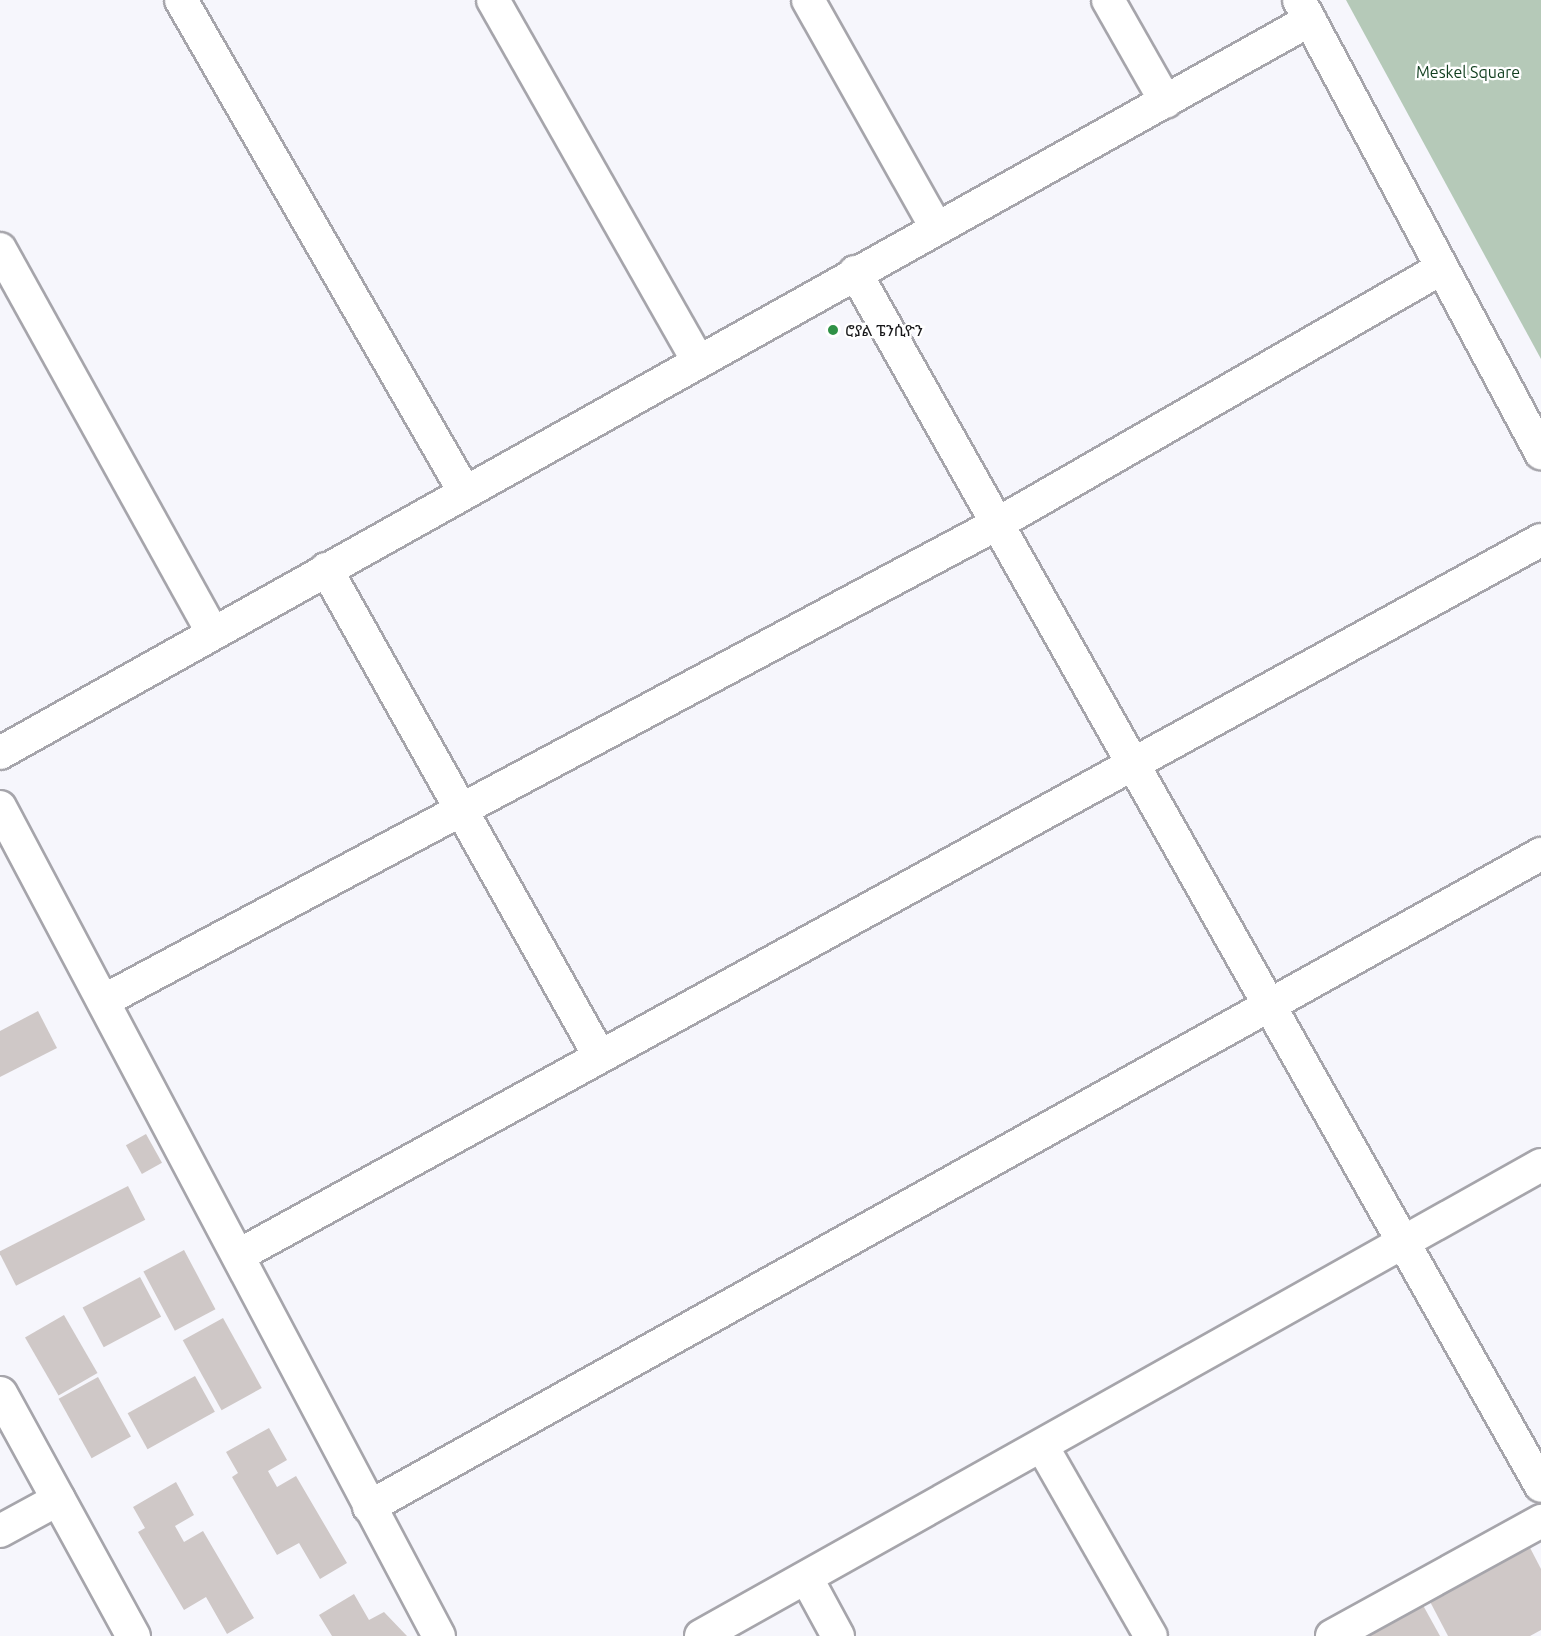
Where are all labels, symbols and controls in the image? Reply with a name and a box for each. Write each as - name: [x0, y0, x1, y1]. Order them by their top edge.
- park label: Meskel Square: [1416, 62, 1520, 82]
- place label: ሮያል ፔንሲዮን: [845, 320, 923, 340]
- marker: ሮያል ፔንሲዮን: [826, 323, 840, 337]

